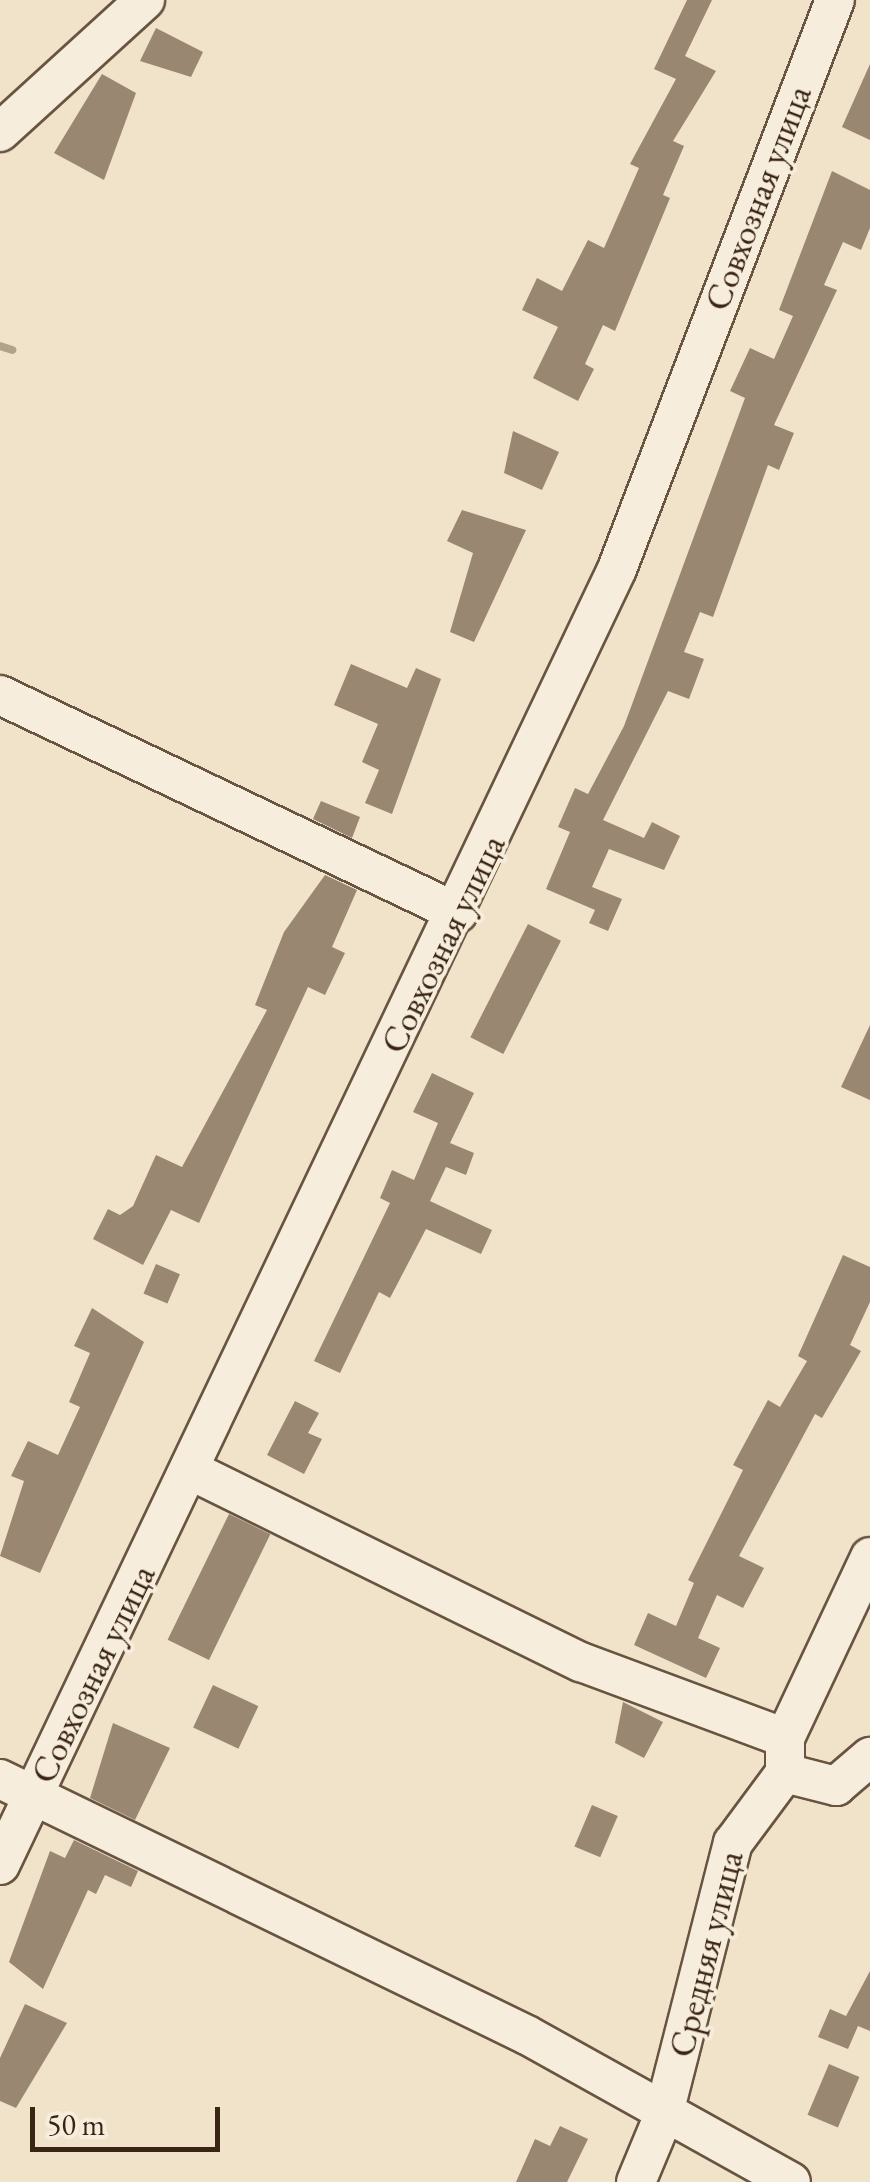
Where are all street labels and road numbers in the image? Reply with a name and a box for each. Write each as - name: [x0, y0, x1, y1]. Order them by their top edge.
- street label: Совхозная улица: [696, 80, 820, 316]
- street label: Совхозная улица: [372, 828, 514, 1060]
- street label: Совхозная улица: [22, 1558, 164, 1790]
- street label: Средняя улица: [660, 1847, 752, 2061]

